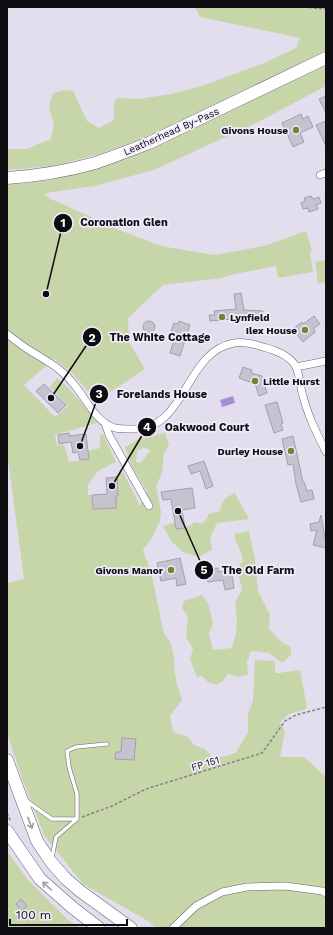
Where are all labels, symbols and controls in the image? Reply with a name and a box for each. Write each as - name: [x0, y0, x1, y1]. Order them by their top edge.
- street label: Leatherhead By-Pass: [122, 105, 221, 158]
- place label: Givons House: [221, 125, 288, 136]
- marker: Givons House: [291, 125, 301, 135]
- callout: Coronation Glen: [53, 211, 176, 234]
- text: 1: [60, 216, 66, 230]
- text: Coronation Glen: [80, 216, 168, 229]
- marker: Lynfield: [217, 312, 227, 322]
- place label: Lynfield: [230, 312, 269, 323]
- place label: Ilex House: [246, 325, 297, 336]
- marker: Ilex House: [300, 325, 310, 335]
- callout: The White Cottage: [82, 326, 219, 349]
- text: 2: [88, 331, 96, 345]
- text: The White Cottage: [110, 331, 210, 344]
- marker: Little Hurst: [250, 376, 260, 386]
- place label: Little Hurst: [263, 376, 320, 387]
- callout: Forelands House: [89, 382, 215, 405]
- text: 3: [95, 387, 103, 401]
- text: Forelands House: [117, 388, 207, 401]
- callout: Oakwood Court: [137, 416, 258, 439]
- text: 4: [143, 420, 151, 434]
- text: Oakwood Court: [165, 421, 249, 434]
- place label: Durley House: [218, 446, 283, 457]
- marker: Durley House: [286, 446, 296, 456]
- callout: The Old Farm: [194, 558, 302, 581]
- text: 5: [201, 563, 208, 577]
- text: The Old Farm: [222, 564, 294, 577]
- place label: Givons Manor: [96, 565, 164, 576]
- marker: Givons Manor: [166, 565, 176, 575]
- street label: FP 151: [190, 754, 221, 773]
- one-way arrow: [26, 816, 34, 828]
- one-way arrow: [42, 881, 53, 890]
- scale bar: [10, 901, 127, 927]
- text: 100 m: [16, 908, 51, 922]

